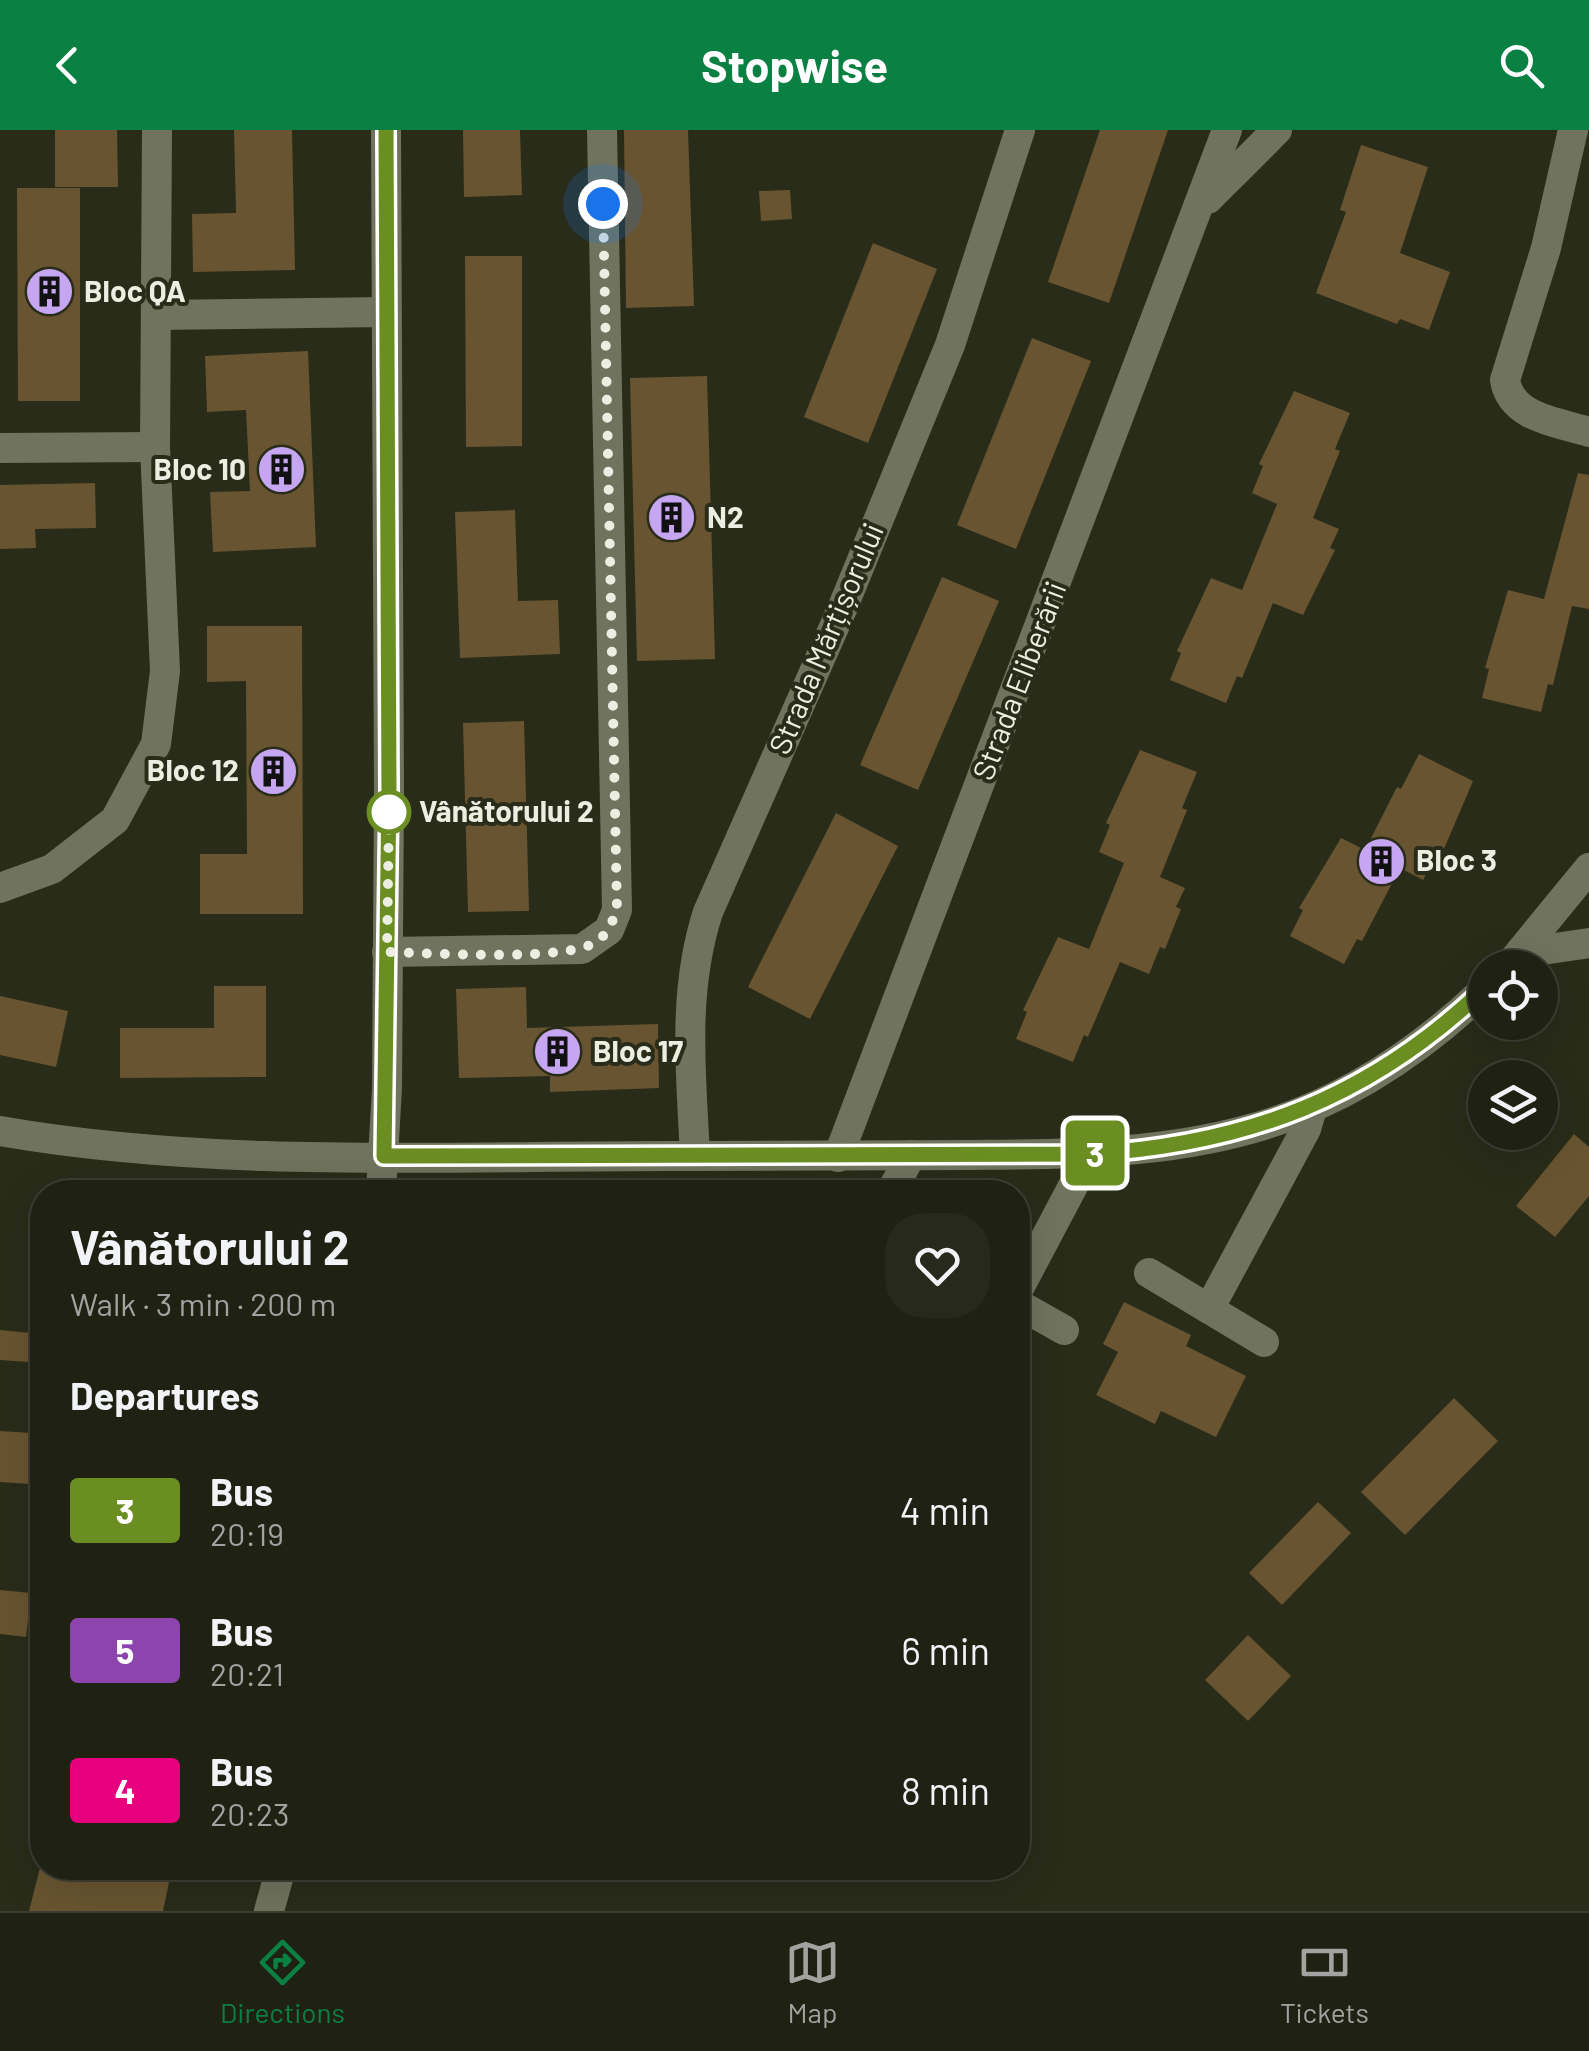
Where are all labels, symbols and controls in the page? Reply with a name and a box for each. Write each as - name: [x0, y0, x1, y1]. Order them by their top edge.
- icon: back: [40, 38, 95, 93]
- text: Stopwise: [701, 38, 888, 92]
- icon: search: [1494, 38, 1549, 93]
- your location: [578, 179, 628, 229]
- building icon: Bloc QA: [23, 266, 75, 318]
- place label: Bloc QA: [84, 272, 186, 308]
- building icon: Bloc 10: [255, 444, 307, 496]
- place label: Bloc 10: [154, 450, 246, 486]
- building icon: N2: [646, 492, 698, 544]
- place label: N2: [707, 498, 744, 534]
- street label: Strada Mărțișorului: [760, 517, 890, 759]
- street label: Strada Eliberării: [964, 576, 1072, 785]
- building icon: Bloc 12: [248, 745, 300, 797]
- place label: Bloc 12: [147, 751, 239, 787]
- marker: Vânătorului 2: [368, 791, 410, 833]
- place label: Vânătorului 2: [419, 792, 594, 828]
- building icon: Bloc 3: [1355, 835, 1407, 887]
- place label: Bloc 3: [1416, 841, 1497, 877]
- map controls: [1468, 950, 1558, 1150]
- button: locate: [1468, 950, 1558, 1040]
- building icon: Bloc 17: [532, 1026, 584, 1078]
- place label: Bloc 17: [593, 1032, 683, 1068]
- button: layers: [1468, 1060, 1558, 1150]
- line badge: 3: [1062, 1120, 1128, 1186]
- text: 3: [1086, 1132, 1104, 1174]
- button: heart: [885, 1213, 990, 1318]
- text: Vânătorului 2: [70, 1217, 350, 1275]
- text: Walk · 3 min · 200 m: [70, 1284, 336, 1322]
- text: Departures: [70, 1372, 259, 1418]
- text: Bus: [210, 1468, 273, 1514]
- text: 4 min: [900, 1487, 990, 1533]
- text: 3: [116, 1489, 134, 1531]
- text: 20:19: [210, 1514, 284, 1552]
- text: Bus: [210, 1608, 273, 1654]
- text: 6 min: [901, 1627, 990, 1673]
- text: 5: [116, 1629, 134, 1671]
- text: 20:21: [210, 1654, 284, 1692]
- text: Bus: [210, 1748, 273, 1794]
- text: 8 min: [901, 1767, 990, 1813]
- text: 4: [114, 1769, 136, 1811]
- text: 20:23: [210, 1794, 290, 1832]
- tab: Directions: [220, 1935, 345, 2029]
- tab: Map: [785, 1935, 840, 2029]
- tab: Tickets: [1280, 1935, 1369, 2029]

